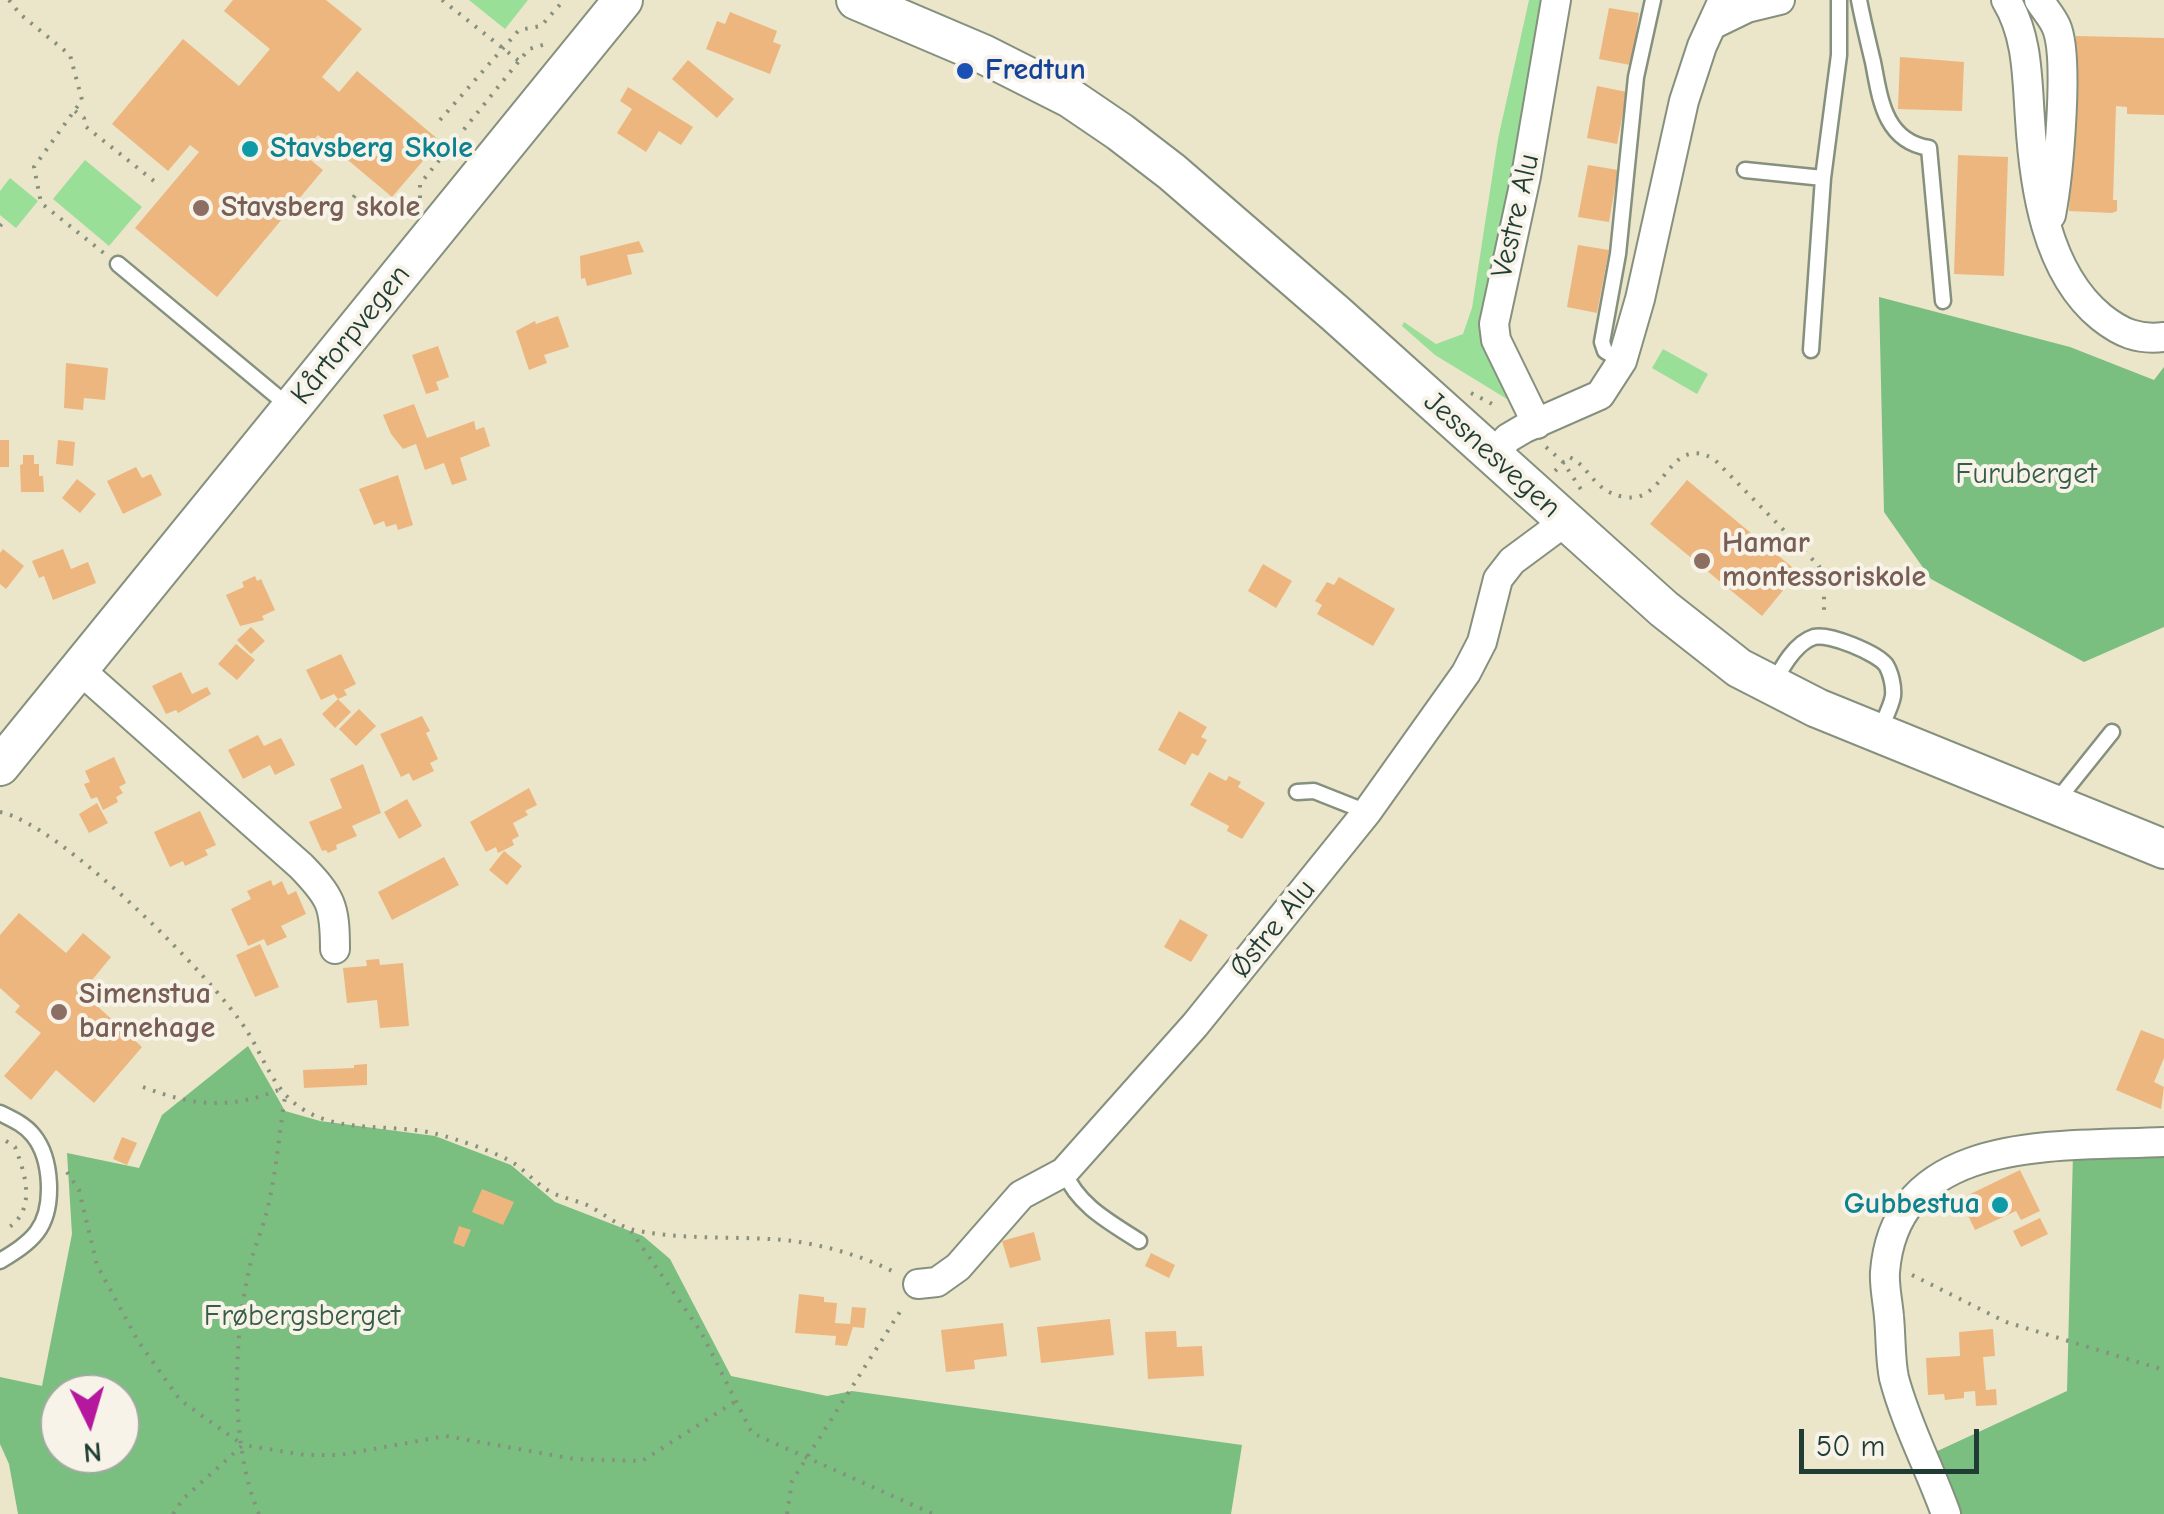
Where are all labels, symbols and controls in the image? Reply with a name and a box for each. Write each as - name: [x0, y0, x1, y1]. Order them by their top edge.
- place label: Fredtun: [985, 53, 1086, 89]
- marker: Fredtun: [954, 60, 976, 82]
- place label: Stavsberg Skole: [270, 131, 473, 167]
- marker: Stavsberg Skole: [239, 138, 261, 160]
- street label: Vestre Alu: [1484, 151, 1548, 281]
- place label: Stavsberg skole: [221, 190, 420, 226]
- marker: Stavsberg skole: [190, 197, 212, 219]
- street label: Kårtorpvegen: [284, 258, 418, 412]
- street label: Jessnesvegen: [1416, 384, 1568, 526]
- park label: Furuberget: [1955, 457, 2097, 493]
- place label: Hamar montessoriskole: [1722, 526, 1926, 596]
- marker: Hamar montessoriskole: [1691, 550, 1713, 572]
- street label: Østre Alu: [1223, 873, 1323, 985]
- place label: Simenstua barnehage: [79, 977, 215, 1048]
- marker: Simenstua barnehage: [48, 1001, 70, 1023]
- place label: Gubbestua: [1844, 1187, 1980, 1223]
- marker: Gubbestua: [1989, 1194, 2011, 1216]
- park label: Frøbergsberget: [204, 1299, 400, 1335]
- north arrow: [40, 1374, 140, 1474]
- scale bar: [1804, 1409, 1984, 1471]
- text: 50 m: [1816, 1429, 1885, 1464]
- text: N: [82, 1435, 103, 1469]

